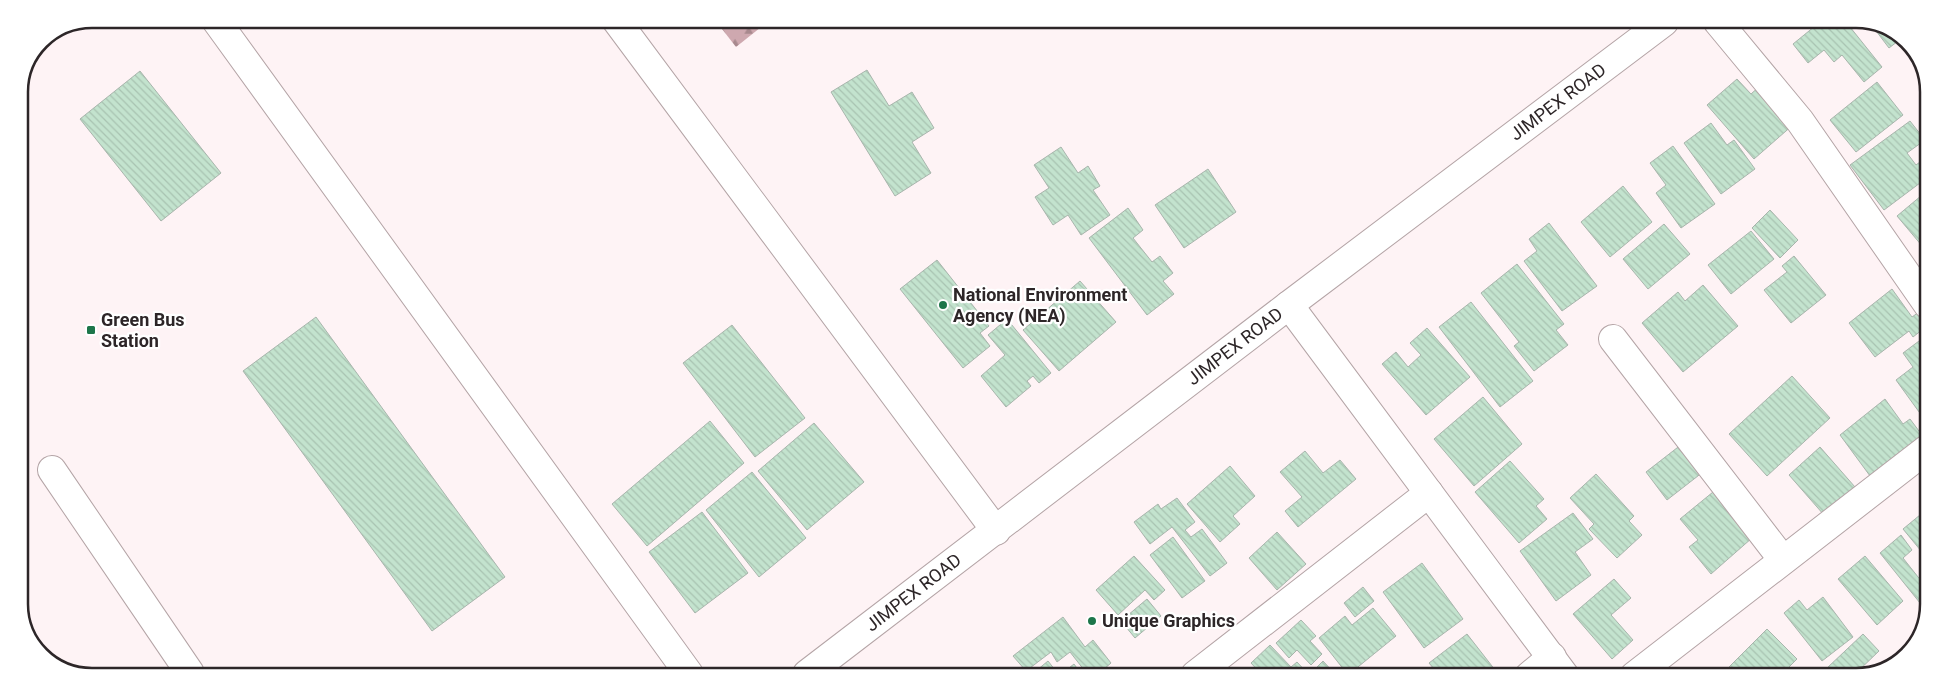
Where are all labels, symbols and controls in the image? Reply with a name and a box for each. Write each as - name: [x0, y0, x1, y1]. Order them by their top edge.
- street label: JIMPEX ROAD: [1506, 59, 1610, 145]
- place label: National Environment Agency (NEA): [953, 284, 1127, 327]
- marker: National Environment Agency (NEA): [937, 299, 949, 311]
- street label: JIMPEX ROAD: [1183, 303, 1287, 389]
- place label: Green Bus Station: [101, 309, 185, 351]
- marker: Green Bus Station: [85, 324, 97, 336]
- street label: JIMPEX ROAD: [861, 549, 965, 635]
- place label: Unique Graphics: [1102, 610, 1235, 631]
- marker: Unique Graphics: [1086, 615, 1098, 627]

